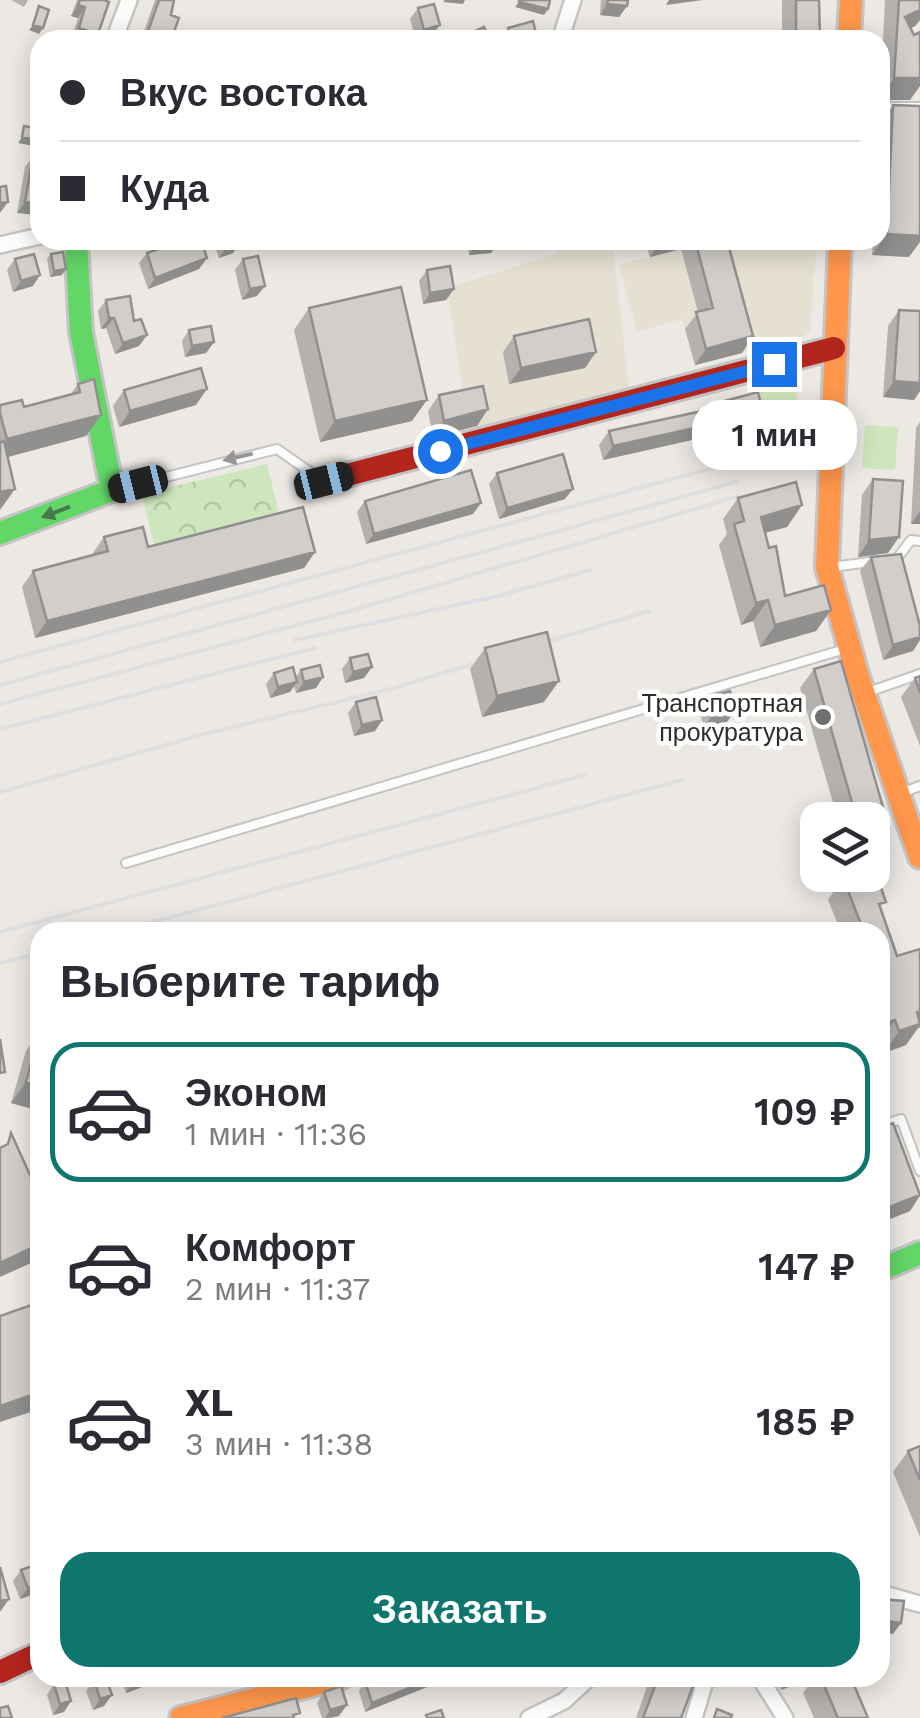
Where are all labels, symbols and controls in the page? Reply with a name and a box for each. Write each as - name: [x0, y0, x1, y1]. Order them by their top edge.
- text: Вкус востока: [120, 71, 367, 115]
- text: Куда: [120, 167, 209, 211]
- route end: [752, 342, 797, 387]
- callout: 1 мин: [692, 399, 856, 469]
- text: 1 мин: [732, 416, 817, 454]
- route start: [418, 429, 463, 474]
- one-way arrow: [222, 450, 253, 465]
- car: [291, 459, 357, 503]
- car: [105, 462, 171, 506]
- one-way arrow: [41, 505, 71, 520]
- place label: Транспортная прокуратура: [642, 689, 803, 747]
- marker: Транспортная прокуратура: [812, 706, 834, 728]
- map controls: [800, 802, 890, 892]
- button: layers: [800, 802, 890, 892]
- text: Выберите тариф: [60, 955, 440, 1008]
- icon: car: [65, 1067, 155, 1157]
- text: Эконом: [185, 1071, 328, 1115]
- text: 109 ₽: [754, 1090, 855, 1134]
- text: 1 мин · 11:36: [185, 1115, 367, 1153]
- icon: car: [65, 1222, 155, 1312]
- text: Комфорт: [185, 1226, 356, 1270]
- text: 147 ₽: [758, 1245, 855, 1289]
- text: 2 мин · 11:37: [185, 1270, 370, 1308]
- icon: car: [65, 1377, 155, 1467]
- text: XL: [185, 1381, 233, 1425]
- text: 185 ₽: [756, 1400, 855, 1444]
- text: 3 мин · 11:38: [185, 1425, 373, 1463]
- button: Заказать: [60, 1552, 860, 1667]

